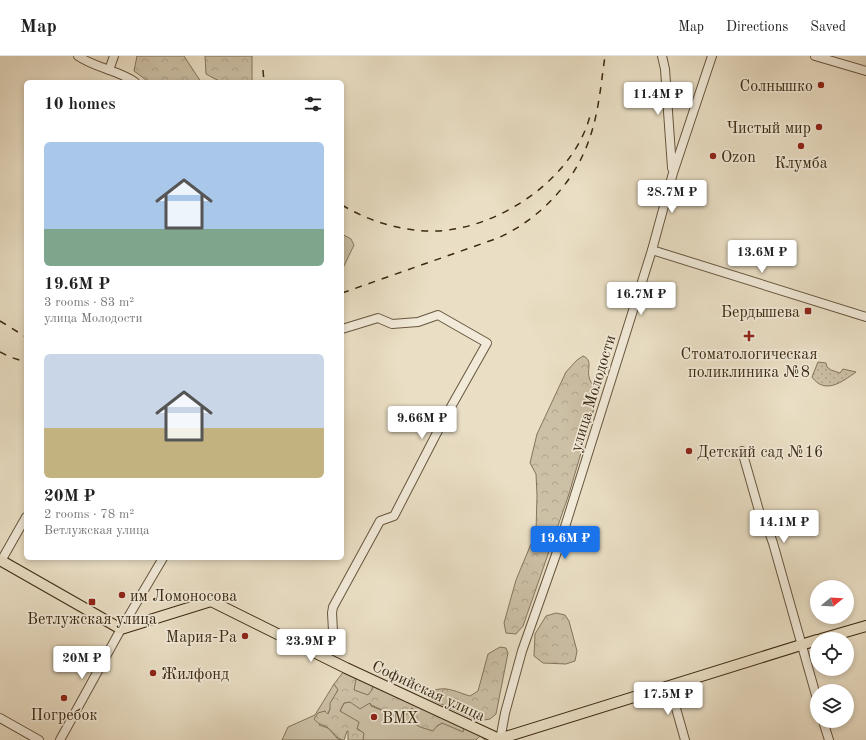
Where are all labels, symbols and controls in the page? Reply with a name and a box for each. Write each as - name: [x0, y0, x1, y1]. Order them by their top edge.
- text: Map: [20, 18, 57, 37]
- text: Map: [678, 20, 704, 34]
- text: Directions: [726, 20, 788, 34]
- text: Saved: [810, 20, 846, 34]
- place label: Солнышко: [740, 79, 813, 95]
- marker: Солнышко: [816, 80, 826, 90]
- pin: 11.4M ₽: [621, 82, 695, 116]
- text: 11.4M ₽: [633, 88, 683, 101]
- icon: filters: [302, 93, 324, 115]
- text: 10 homes: [44, 96, 116, 113]
- place label: Чистый мир: [726, 121, 811, 137]
- marker: Чистый мир: [814, 122, 824, 132]
- marker: Клумба: [796, 141, 806, 151]
- place label: Ozon: [721, 150, 756, 166]
- marker: Ozon: [708, 151, 718, 161]
- place label: Клумба: [774, 156, 828, 172]
- icon: home: [148, 168, 220, 240]
- pin: 28.7M ₽: [635, 180, 709, 214]
- text: 28.7M ₽: [647, 186, 697, 199]
- pin: 13.6M ₽: [725, 240, 799, 274]
- text: 13.6M ₽: [737, 246, 787, 259]
- text: 19.6M ₽: [44, 276, 110, 293]
- pin: 16.7M ₽: [604, 282, 678, 316]
- text: 16.7M ₽: [616, 288, 666, 301]
- text: 3 rooms · 83 m²: [44, 296, 134, 309]
- place label: Бердышева: [721, 305, 800, 321]
- marker: Бердышева: [803, 306, 813, 316]
- text: улица Молодости: [44, 312, 143, 325]
- marker: Стоматологическая поликлиника №8: [743, 330, 755, 342]
- street label: улица Молодости: [569, 333, 619, 454]
- place label: Стоматологическая поликлиника №8: [681, 347, 818, 381]
- icon: home: [148, 380, 220, 452]
- pin: 9.66M ₽: [385, 406, 459, 440]
- text: 9.66M ₽: [397, 412, 447, 425]
- place label: Детский сад №16: [697, 445, 823, 461]
- marker: Детский сад №16: [684, 446, 694, 456]
- text: 20M ₽: [44, 488, 96, 505]
- text: 2 rooms · 78 m²: [44, 508, 134, 521]
- pin: 14.1M ₽: [747, 510, 821, 544]
- text: 14.1M ₽: [759, 516, 809, 529]
- text: Ветлужская улица: [44, 524, 150, 537]
- pin: 19.6M ₽: [528, 526, 602, 560]
- text: 19.6M ₽: [540, 532, 590, 545]
- north arrow: [810, 580, 854, 624]
- map controls: [810, 580, 854, 728]
- place label: им Ломоносова: [130, 589, 237, 605]
- marker: им Ломоносова: [117, 590, 127, 600]
- marker: Ветлужская улица: [87, 597, 97, 607]
- place label: Ветлужская улица: [27, 612, 157, 628]
- pin: 23.9M ₽: [274, 629, 348, 663]
- place label: Мария-Ра: [166, 630, 237, 646]
- marker: Мария-Ра: [240, 631, 250, 641]
- button: locate: [810, 632, 854, 676]
- text: 23.9M ₽: [286, 635, 336, 648]
- pin: 20M ₽: [54, 646, 110, 680]
- text: 20M ₽: [62, 652, 102, 665]
- street label: Софийская улица: [369, 659, 487, 725]
- place label: Жилфонд: [161, 667, 229, 683]
- marker: Жилфонд: [148, 668, 158, 678]
- pin: 17.5M ₽: [631, 682, 705, 716]
- button: layers: [810, 684, 854, 728]
- text: 17.5M ₽: [643, 688, 693, 701]
- marker: Погребок: [59, 693, 69, 703]
- place label: Погребок: [30, 708, 98, 724]
- place label: BMX: [382, 711, 418, 727]
- marker: BMX: [369, 712, 379, 722]

